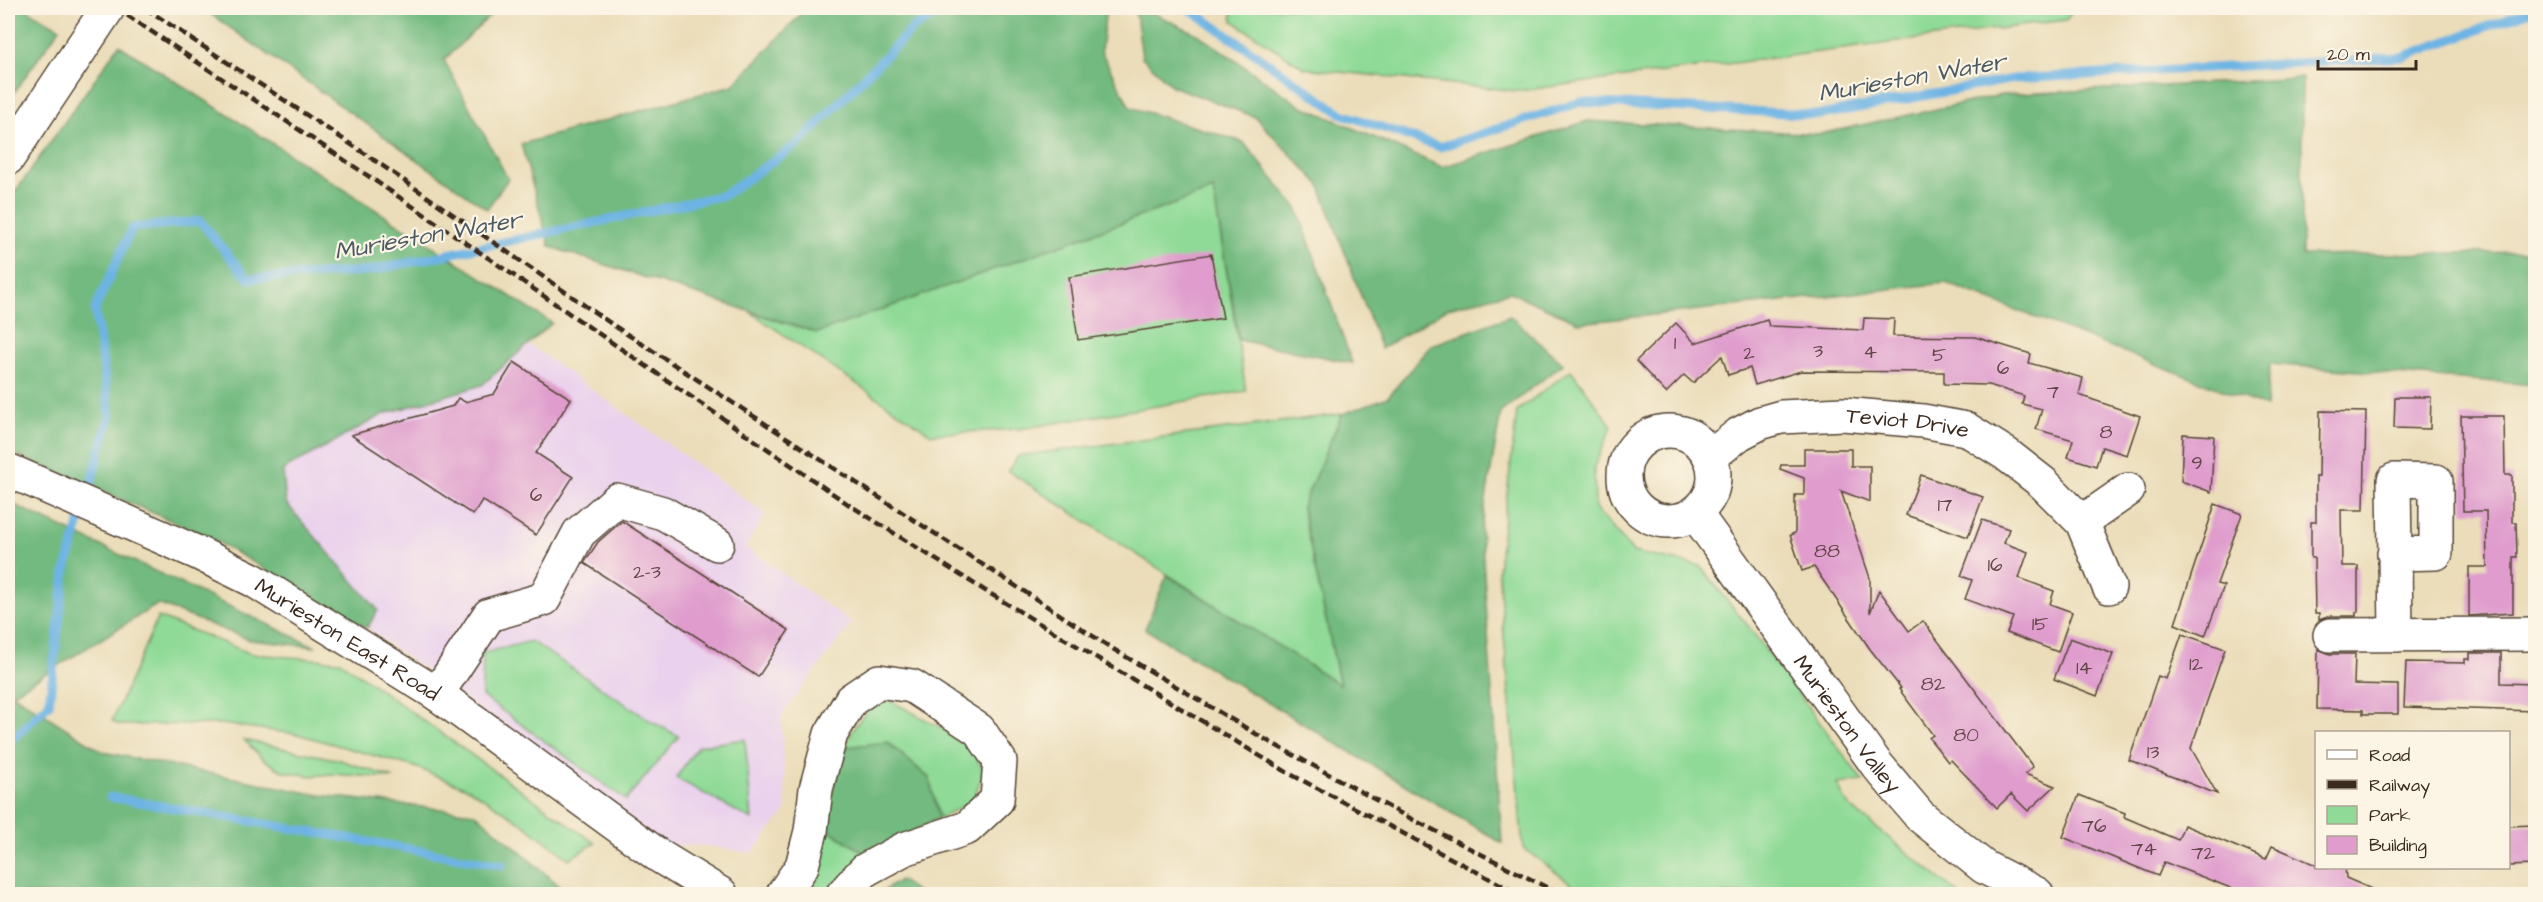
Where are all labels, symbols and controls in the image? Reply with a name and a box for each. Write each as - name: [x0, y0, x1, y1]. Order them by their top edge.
- scale bar: [2318, 33, 2416, 71]
- text: 20 m: [2327, 42, 2370, 67]
- water label: Murieston Water: [1816, 44, 2011, 111]
- water label: Murieston Water: [332, 202, 527, 269]
- house number: 1: [1674, 329, 1677, 357]
- house number: 3: [1813, 337, 1823, 365]
- house number: 4: [1863, 338, 1877, 366]
- house number: 2: [1743, 339, 1755, 367]
- house number: 5: [1932, 341, 1946, 369]
- house number: 6: [1997, 354, 2010, 382]
- house number: 7: [2047, 378, 2059, 406]
- street label: Teviot Drive: [1845, 400, 1972, 446]
- house number: 8: [2100, 418, 2113, 446]
- house number: 9: [2191, 449, 2203, 477]
- house number: 6: [530, 481, 543, 509]
- house number: 17: [1938, 491, 1952, 519]
- house number: 88: [1814, 537, 1840, 565]
- house number: 16: [1987, 551, 2003, 579]
- house number: 2-3: [633, 558, 661, 586]
- street label: Murieston East Road: [248, 571, 445, 709]
- house number: 15: [2032, 610, 2048, 638]
- street label: Murieston Valley: [1785, 649, 1908, 801]
- house number: 12: [2189, 650, 2204, 678]
- house number: 14: [2076, 654, 2092, 682]
- house number: 82: [1921, 670, 1946, 698]
- house number: 80: [1953, 721, 1979, 749]
- legend: [2315, 731, 2510, 869]
- house number: 13: [2147, 738, 2159, 766]
- text: Road: [2369, 743, 2410, 768]
- text: Railway: [2369, 773, 2430, 799]
- text: Park: [2369, 803, 2411, 828]
- house number: 76: [2082, 812, 2107, 840]
- text: Building: [2369, 833, 2427, 859]
- house number: 74: [2131, 835, 2157, 863]
- house number: 72: [2191, 839, 2215, 867]

